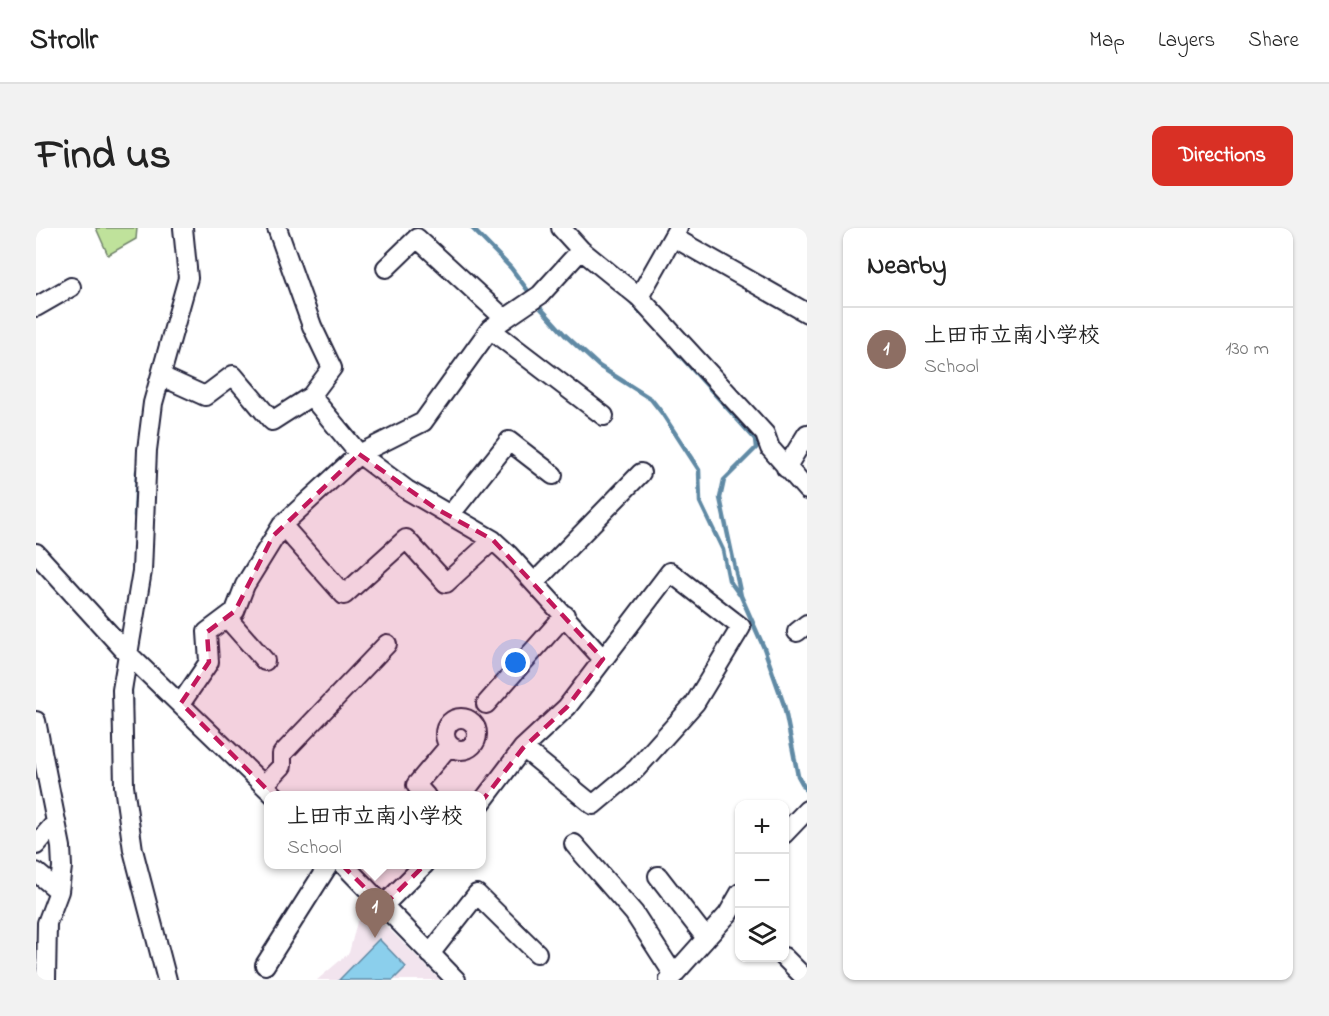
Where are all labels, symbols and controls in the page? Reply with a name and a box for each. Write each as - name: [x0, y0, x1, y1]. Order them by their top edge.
- text: Strollr: [30, 21, 98, 62]
- text: Map: [1089, 26, 1125, 56]
- text: Layers: [1158, 26, 1215, 56]
- text: Share: [1248, 26, 1299, 56]
- text: Find us: [36, 126, 171, 187]
- button: Directions: [1152, 126, 1293, 186]
- text: Nearby: [867, 248, 946, 286]
- text: 上田市立南小学校: [924, 321, 1100, 353]
- text: 1: [883, 335, 890, 364]
- text: 130 m: [1225, 335, 1269, 364]
- text: School: [924, 353, 979, 382]
- your location: [501, 648, 530, 677]
- popup: [264, 791, 486, 869]
- map controls: [735, 800, 789, 962]
- button: +: [735, 800, 789, 854]
- text: 上田市立南小学校: [287, 802, 463, 834]
- text: School: [287, 834, 342, 863]
- button: −: [735, 854, 789, 908]
- pin: 1: [356, 888, 394, 938]
- button: layers: [735, 908, 789, 962]

